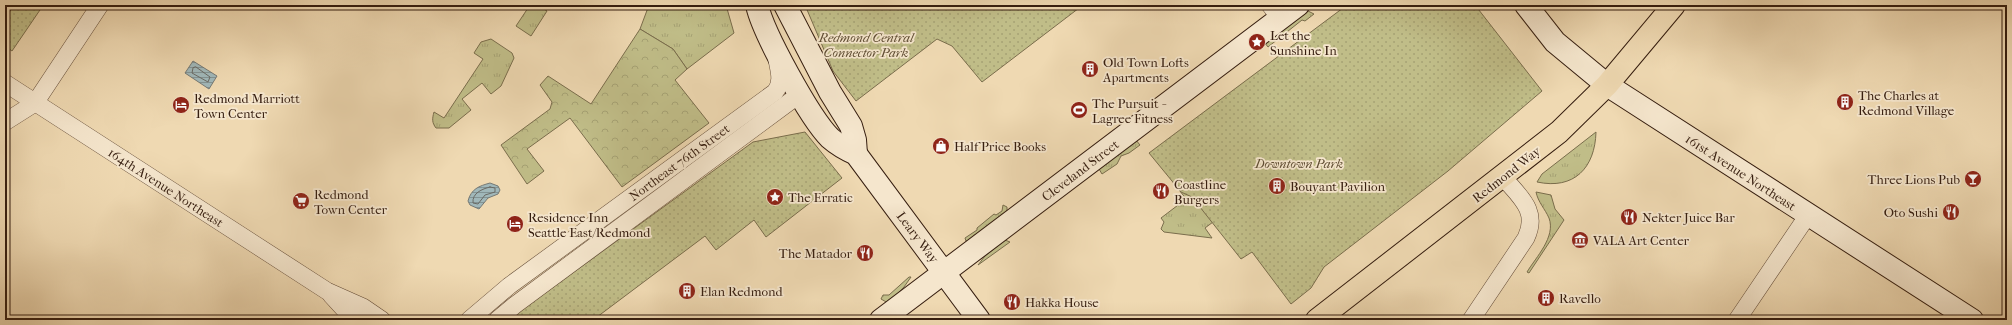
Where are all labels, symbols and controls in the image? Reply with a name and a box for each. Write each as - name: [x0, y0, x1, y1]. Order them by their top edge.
- place label: Let the Sunshine In: [1270, 28, 1337, 58]
- park label: Redmond Central Connector Park: [818, 30, 915, 60]
- place icon: Let the Sunshine In: [1247, 32, 1267, 52]
- place label: Old Town Lofts Apartments: [1102, 55, 1189, 85]
- building icon: Old Town Lofts Apartments: [1080, 59, 1100, 79]
- place label: The Charles at Redmond Village: [1858, 88, 1955, 118]
- place label: Redmond Marriott Town Center: [194, 91, 300, 121]
- building icon: The Charles at Redmond Village: [1835, 92, 1855, 112]
- hotel icon: Redmond Marriott Town Center: [171, 95, 191, 115]
- place label: The Pursuit - Lagree Fitness: [1092, 96, 1173, 126]
- sports icon: The Pursuit - Lagree Fitness: [1069, 100, 1089, 120]
- street label: Northeast 76th Street: [626, 121, 733, 204]
- street label: 161st Avenue Northeast: [1683, 131, 1799, 214]
- shop icon: Half Price Books: [931, 136, 951, 156]
- street label: Cleveland Street: [1039, 136, 1122, 204]
- place label: Half Price Books: [954, 139, 1046, 154]
- street label: Redmond Way: [1469, 143, 1544, 206]
- street label: 164th Avenue Northeast: [105, 145, 226, 230]
- park label: Downtown Park: [1254, 156, 1343, 171]
- bar icon: Three Lions Pub: [1963, 169, 1983, 189]
- place label: Three Lions Pub: [1867, 172, 1960, 187]
- building icon: Bouyant Pavilion: [1267, 176, 1287, 196]
- place label: Coastline Burgers: [1174, 177, 1227, 207]
- place label: Bouyant Pavilion: [1290, 179, 1385, 194]
- restaurant icon: Coastline Burgers: [1151, 181, 1171, 201]
- place label: Redmond Town Center: [314, 187, 388, 217]
- place icon: The Erratic: [765, 187, 785, 207]
- place label: The Erratic: [788, 190, 853, 205]
- supermarket icon: Redmond Town Center: [291, 191, 311, 211]
- restaurant icon: Oto Sushi: [1941, 202, 1961, 222]
- place label: Oto Sushi: [1884, 205, 1938, 220]
- restaurant icon: Nekter Juice Bar: [1619, 207, 1639, 227]
- street label: Leary Way: [894, 209, 942, 267]
- place label: Residence Inn Seattle East/Redmond: [528, 210, 651, 240]
- place label: Nekter Juice Bar: [1642, 210, 1735, 225]
- hotel icon: Residence Inn Seattle East/Redmond: [505, 214, 525, 234]
- museum icon: VALA Art Center: [1570, 230, 1590, 250]
- place label: VALA Art Center: [1592, 233, 1690, 248]
- restaurant icon: The Matador: [855, 243, 875, 263]
- place label: The Matador: [779, 246, 852, 261]
- building icon: Elan Redmond: [677, 281, 697, 301]
- place label: Elan Redmond: [700, 284, 783, 299]
- building icon: Ravello: [1536, 288, 1556, 308]
- place label: Ravello: [1559, 291, 1601, 306]
- restaurant icon: Hakka House: [1002, 292, 1022, 312]
- place label: Hakka House: [1025, 295, 1099, 310]

